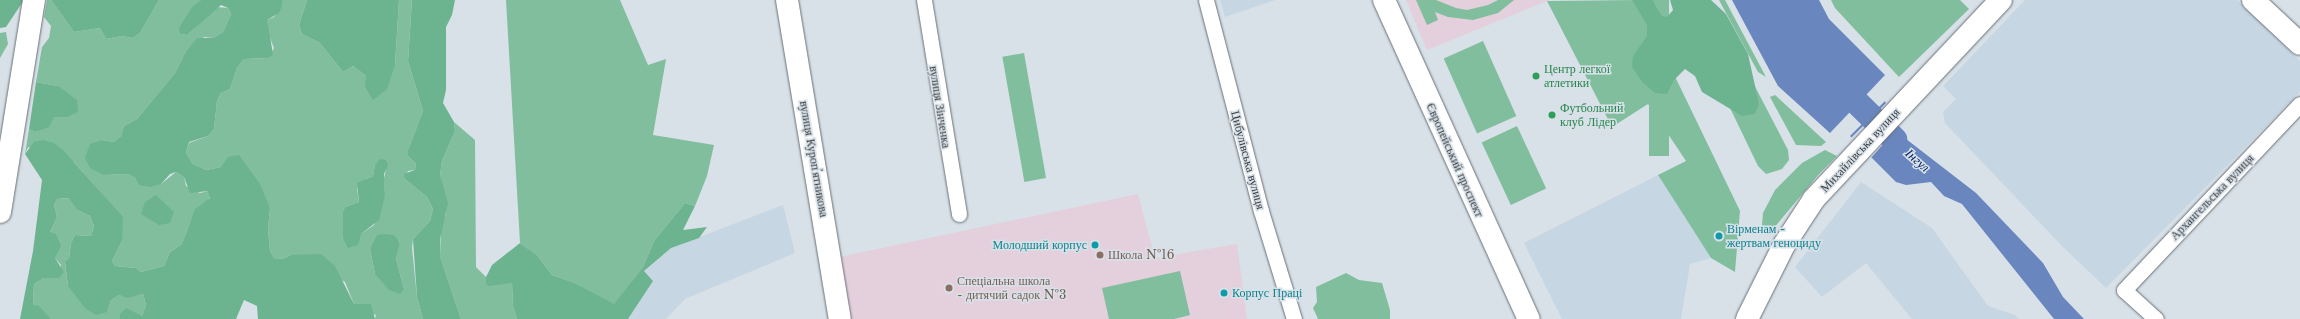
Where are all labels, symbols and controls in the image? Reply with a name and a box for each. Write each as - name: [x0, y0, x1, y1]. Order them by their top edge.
- place label: Центр легкої атлетики: [1544, 62, 1610, 90]
- street label: вулиця Зінченка: [926, 65, 954, 149]
- marker: Центр легкої атлетики: [1531, 71, 1541, 81]
- street label: вулиця Куропʼятникова: [797, 100, 831, 218]
- street label: Європейський проспект: [1423, 101, 1487, 219]
- place label: Футбольний клуб Лідер: [1560, 101, 1623, 129]
- street label: Михайлівська вулиця: [1817, 105, 1903, 195]
- street label: Цибулівська вулиця: [1228, 109, 1268, 211]
- marker: Футбольний клуб Лідер: [1547, 110, 1557, 120]
- water label: Інгул: [1902, 146, 1932, 176]
- street label: Архангельська вулиця: [2167, 151, 2257, 243]
- place label: Вірменам - жертвам геноциду: [1727, 222, 1821, 250]
- marker: Вірменам - жертвам геноциду: [1714, 231, 1724, 241]
- place label: Молодший корпус: [993, 238, 1087, 252]
- marker: Молодший корпус: [1090, 240, 1100, 250]
- place label: Школа №16: [1108, 248, 1174, 262]
- marker: Школа №16: [1095, 250, 1105, 260]
- place label: Спеціальна школа - дитячий садок №3: [957, 274, 1066, 302]
- marker: Спеціальна школа - дитячий садок №3: [944, 283, 954, 293]
- place label: Корпус Праці: [1232, 286, 1302, 300]
- marker: Корпус Праці: [1219, 288, 1229, 298]

